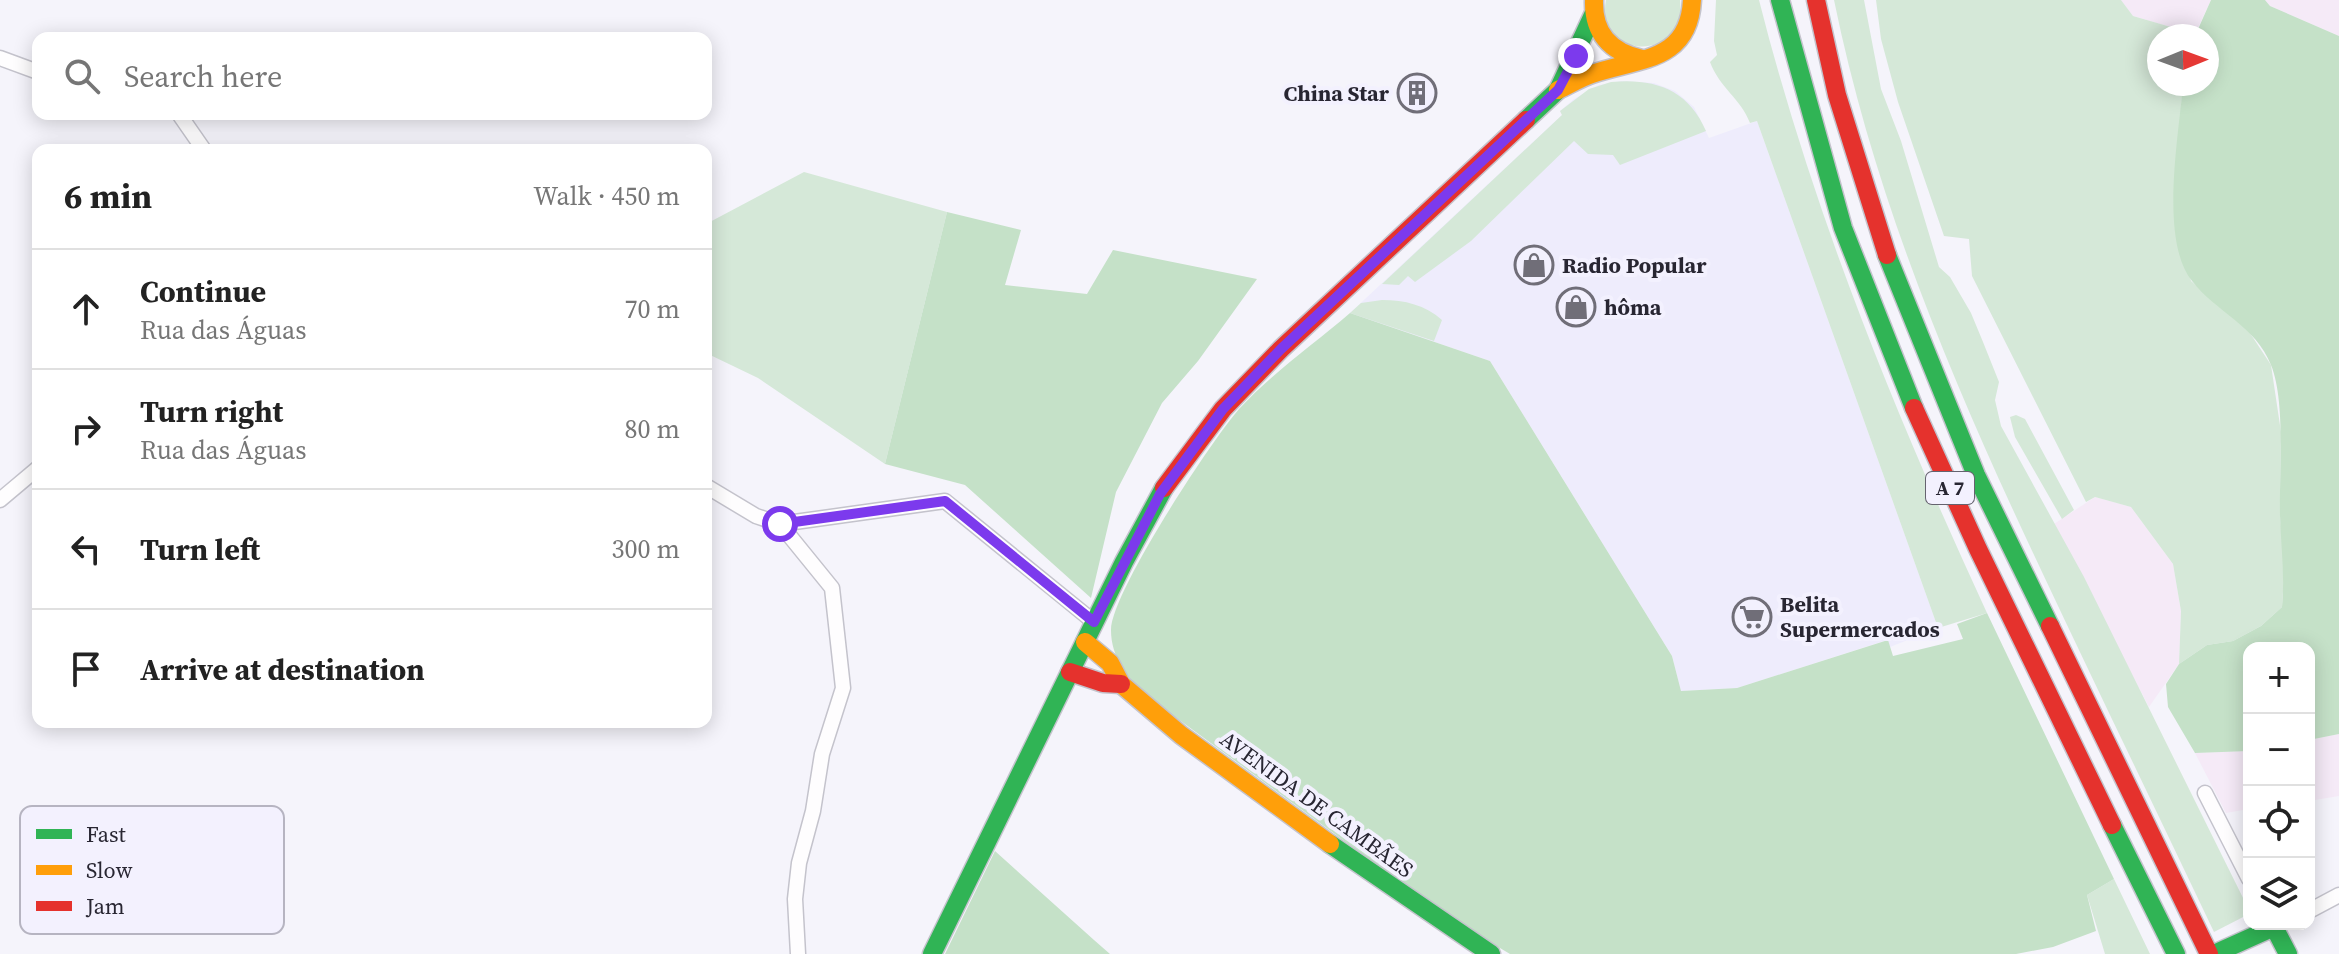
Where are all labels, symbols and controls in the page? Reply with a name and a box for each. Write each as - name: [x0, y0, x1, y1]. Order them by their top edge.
- north arrow: [2147, 24, 2219, 96]
- search box: [32, 32, 712, 120]
- route end: [1558, 38, 1594, 74]
- icon: search: [60, 54, 104, 98]
- text: Search here: [124, 56, 282, 97]
- building icon: China Star: [1396, 72, 1438, 114]
- place label: China Star: [1284, 78, 1390, 108]
- text: 6 min: [64, 173, 152, 219]
- text: Walk · 450 m: [533, 178, 680, 214]
- shop icon: Radio Popular: [1513, 244, 1555, 286]
- place label: Radio Popular: [1562, 250, 1707, 280]
- text: Continue: [140, 271, 266, 312]
- shop icon: hôma: [1555, 286, 1597, 328]
- icon: ahead: [64, 287, 108, 331]
- text: 70 m: [625, 291, 680, 327]
- place label: hôma: [1604, 292, 1662, 322]
- text: Rua das Águas: [140, 312, 307, 348]
- text: Turn right: [140, 391, 283, 432]
- icon: right: [64, 407, 108, 451]
- text: 80 m: [625, 411, 680, 447]
- text: Rua das Águas: [140, 432, 307, 468]
- road number: A 7: [1926, 472, 1974, 504]
- route start: [762, 506, 798, 542]
- icon: left: [64, 527, 108, 571]
- text: Turn left: [140, 529, 260, 570]
- text: 300 m: [612, 531, 680, 567]
- place label: Belita Supermercados: [1780, 589, 1940, 644]
- supermarket icon: Belita Supermercados: [1731, 596, 1773, 638]
- map controls: [2243, 642, 2315, 930]
- button: +: [2243, 642, 2315, 714]
- icon: arrive: [64, 647, 108, 691]
- text: Arrive at destination: [140, 649, 425, 690]
- button: −: [2243, 714, 2315, 786]
- street label: AVENIDA DE CAMBÃES: [1214, 724, 1420, 884]
- button: locate: [2243, 786, 2315, 858]
- legend: [20, 806, 284, 934]
- text: Fast: [86, 819, 127, 849]
- text: Slow: [86, 855, 133, 885]
- button: layers: [2243, 858, 2315, 930]
- text: Jam: [85, 891, 125, 921]

